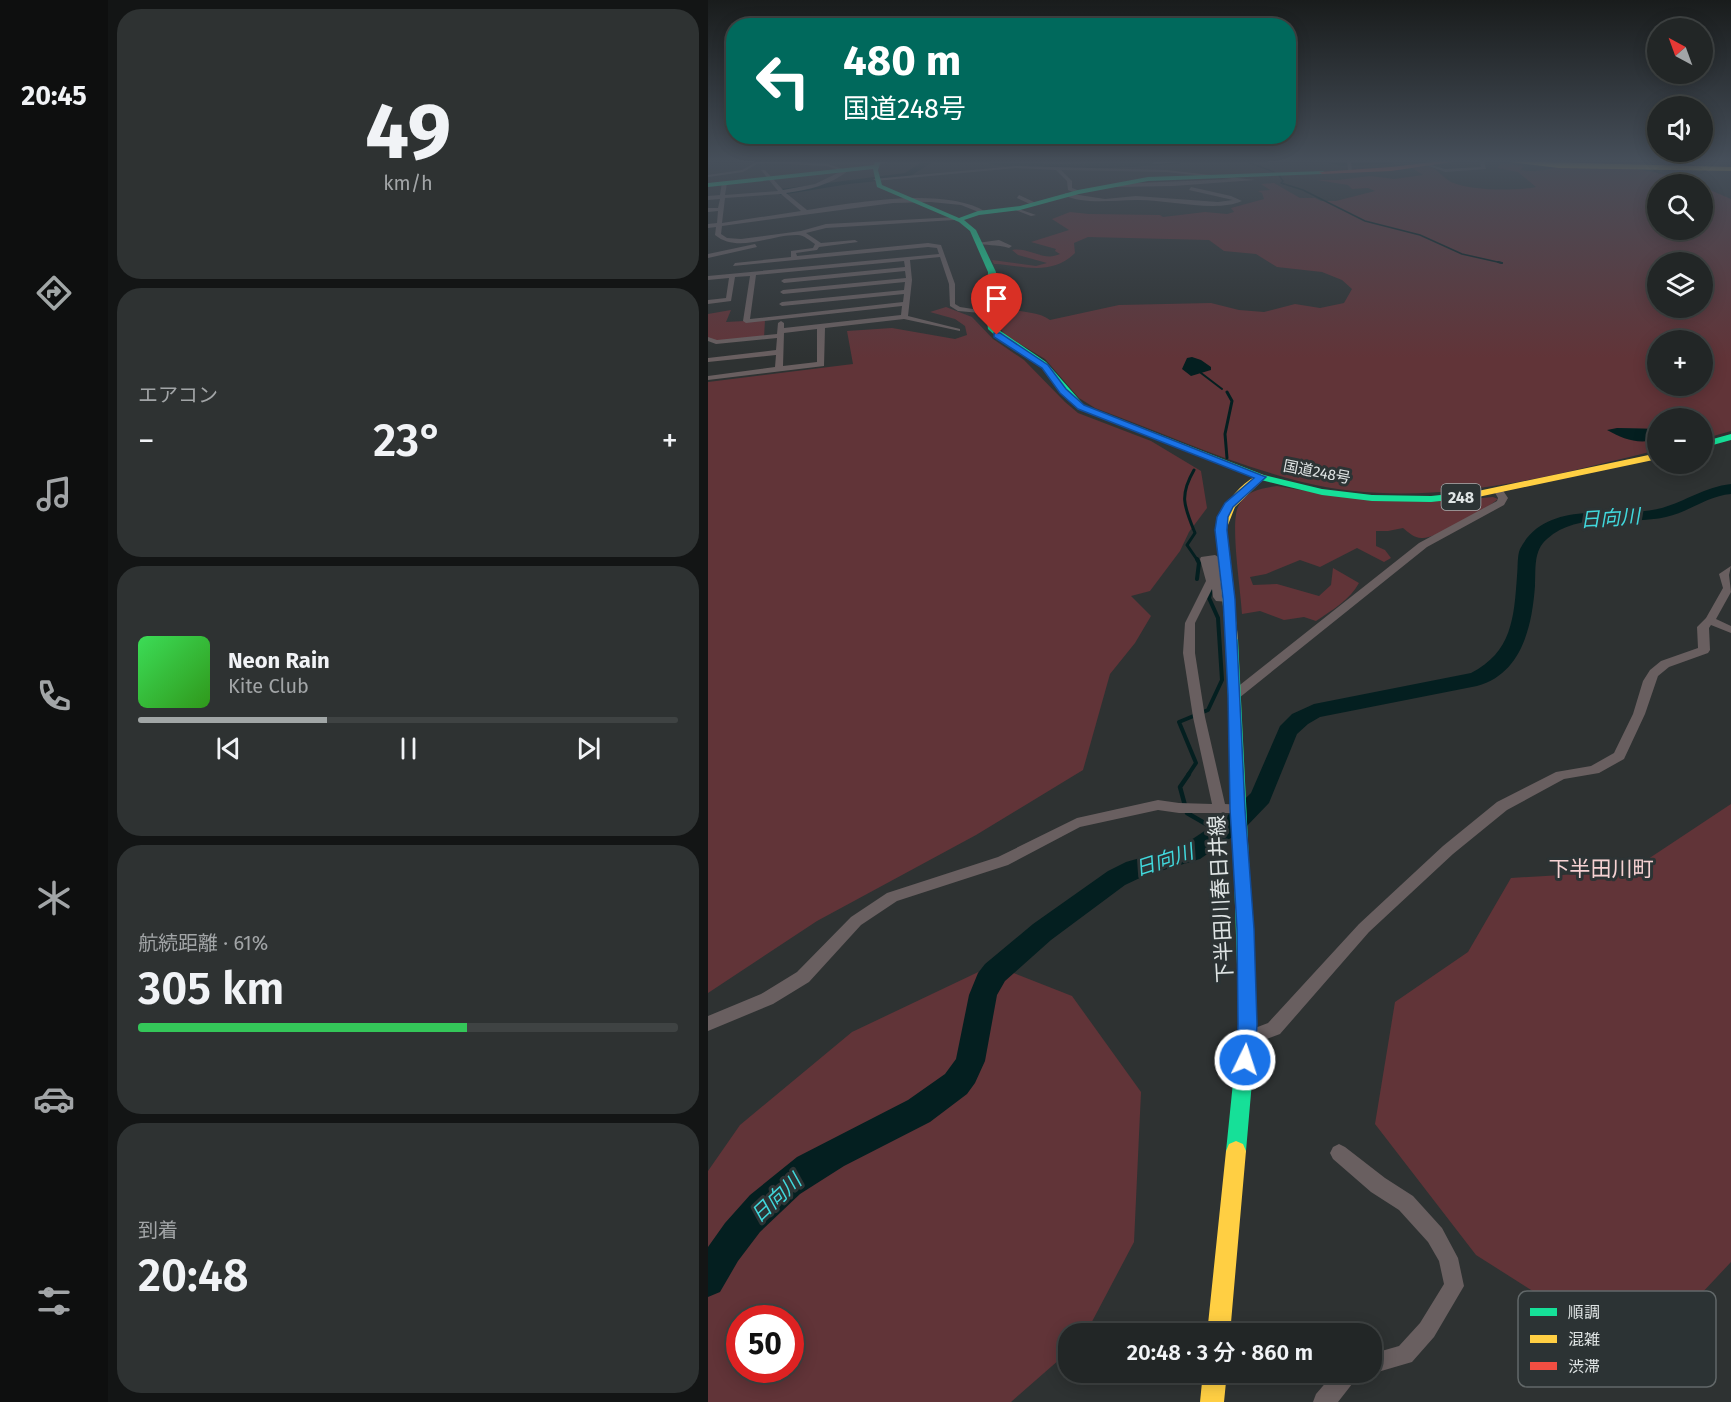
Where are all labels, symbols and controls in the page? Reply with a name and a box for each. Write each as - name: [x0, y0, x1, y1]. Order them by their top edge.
- north arrow: [1647, 18, 1713, 84]
- map controls: [1647, 18, 1713, 474]
- text: 480 m: [843, 36, 961, 86]
- icon: left: [744, 42, 822, 120]
- text: 20:45: [21, 80, 87, 112]
- text: 49: [365, 85, 451, 179]
- text: 国道248号: [843, 93, 966, 125]
- button: sound: [1647, 96, 1713, 162]
- text: km/h: [383, 171, 433, 195]
- button: search: [1647, 174, 1713, 240]
- button: layers: [1647, 252, 1713, 318]
- icon: directions: [33, 272, 75, 314]
- pin: [971, 273, 1022, 335]
- icon: arrive: [980, 282, 1013, 315]
- button: +: [1647, 330, 1713, 396]
- text: エアコン: [138, 383, 218, 407]
- button: −: [1647, 408, 1713, 474]
- text: 23°: [373, 414, 443, 468]
- text: −: [138, 421, 155, 461]
- text: +: [662, 421, 678, 461]
- street label: 国道248号: [1282, 457, 1352, 487]
- icon: music: [33, 473, 75, 515]
- road number: 248: [1442, 484, 1480, 510]
- water label: 日向川: [1579, 504, 1643, 532]
- text: Neon Rain: [228, 647, 330, 674]
- text: Kite Club: [228, 674, 309, 698]
- icon: phone: [33, 675, 75, 717]
- icon: previous: [212, 732, 245, 765]
- icon: pause: [392, 732, 425, 765]
- icon: next: [572, 732, 605, 765]
- street label: 下半田川春日井線: [1204, 814, 1238, 984]
- water label: 日向川: [1132, 839, 1198, 881]
- district label: 下半田川町: [1549, 856, 1654, 882]
- icon: climate: [33, 877, 75, 919]
- text: 航続距離 · 61%: [138, 931, 268, 955]
- text: 305 km: [138, 962, 284, 1016]
- position arrow: [1213, 1028, 1277, 1092]
- icon: car: [33, 1078, 75, 1120]
- water label: 日向川: [746, 1167, 808, 1227]
- text: 到着: [138, 1218, 178, 1242]
- text: 20:48: [138, 1249, 249, 1303]
- icon: filters: [33, 1280, 75, 1322]
- legend: [1518, 1291, 1716, 1387]
- text: 順調: [1568, 1303, 1600, 1322]
- speed limit sign: 50: [726, 1305, 804, 1383]
- text: 混雑: [1568, 1330, 1600, 1349]
- text: 20:48 · 3 分 · 860 m: [1127, 1339, 1313, 1366]
- text: 渋滞: [1568, 1357, 1600, 1376]

